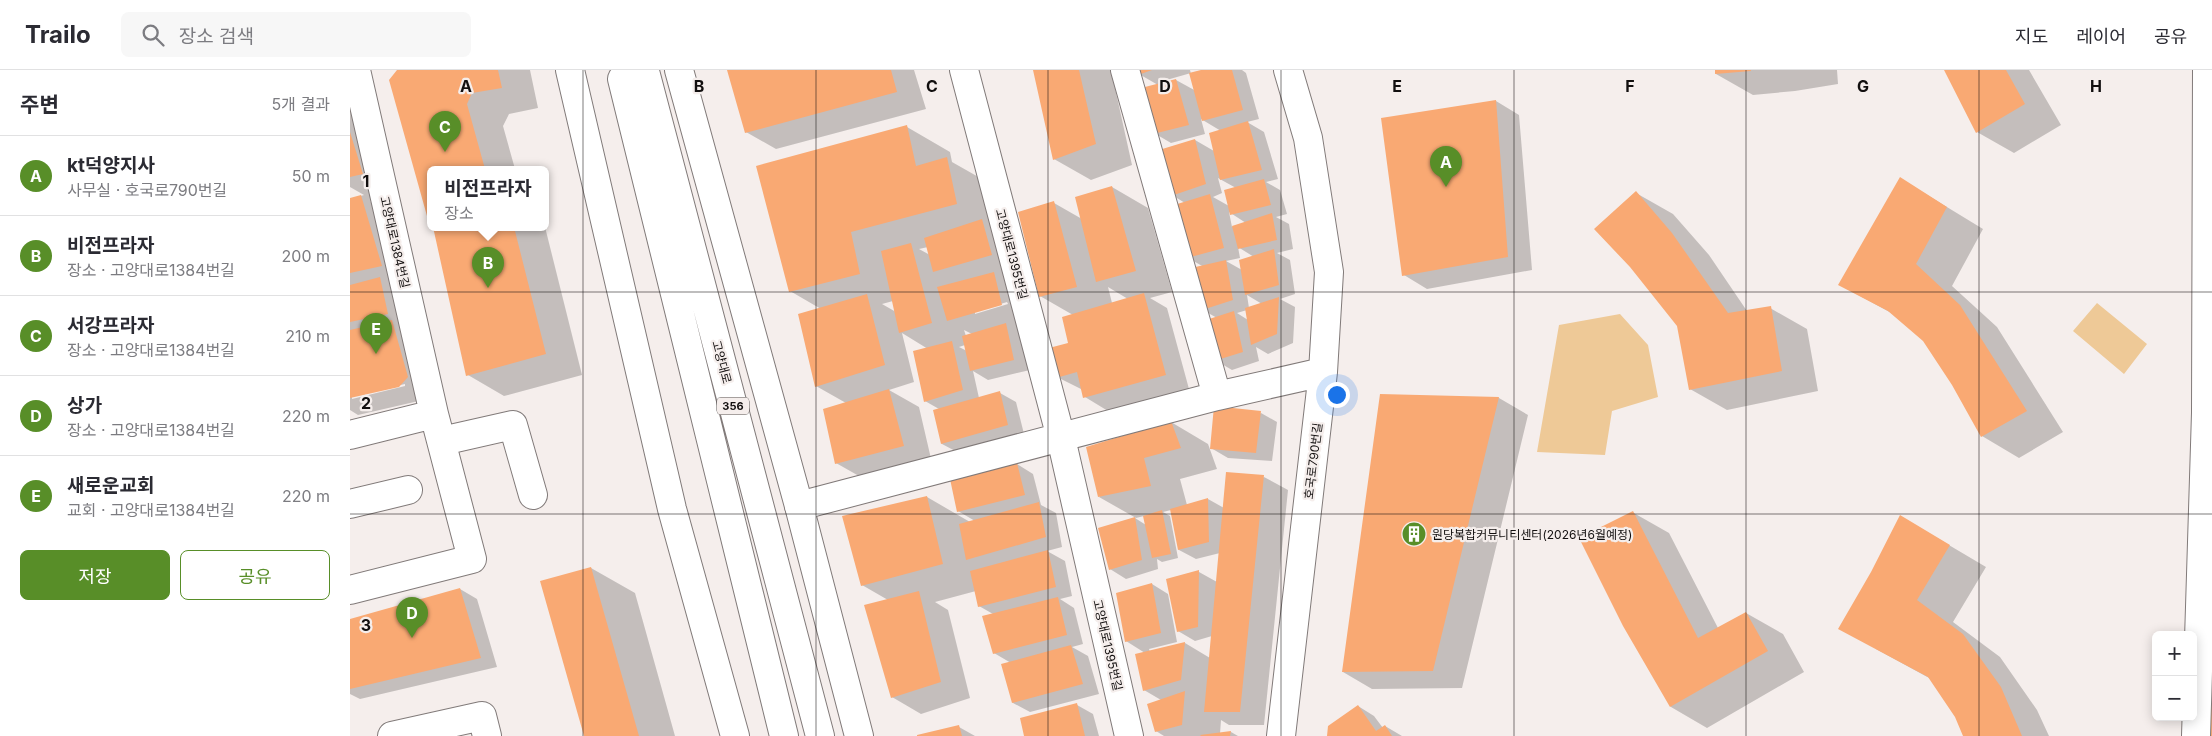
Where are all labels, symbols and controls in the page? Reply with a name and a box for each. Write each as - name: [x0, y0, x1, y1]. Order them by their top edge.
- search box: [121, 12, 471, 57]
- text: Trailo: [25, 20, 91, 49]
- icon: search: [139, 21, 167, 49]
- text: 장소 검색: [179, 25, 254, 48]
- text: 지도: [2015, 26, 2048, 47]
- text: 레이어: [2076, 26, 2126, 47]
- text: 공유: [2154, 26, 2187, 47]
- text: A: [460, 76, 472, 96]
- text: B: [694, 76, 704, 96]
- text: C: [926, 76, 938, 96]
- text: D: [1159, 76, 1171, 96]
- text: E: [1392, 76, 1402, 96]
- text: F: [1625, 76, 1635, 96]
- text: G: [1857, 76, 1869, 96]
- text: H: [2090, 76, 2102, 96]
- text: 주변: [20, 92, 59, 117]
- text: 5개 결과: [272, 94, 330, 114]
- pin: C: [429, 111, 461, 152]
- pin: A: [1430, 146, 1462, 187]
- text: kt덕양지사: [67, 154, 155, 177]
- text: A: [30, 166, 42, 186]
- text: 50 m: [292, 166, 330, 186]
- popup: [427, 166, 549, 231]
- text: 1: [363, 171, 369, 191]
- text: 비전프라자: [444, 177, 532, 200]
- text: 사무실 · 호국로790번길: [67, 180, 227, 200]
- street label: 고양대로1384번길: [377, 195, 413, 289]
- text: 장소: [444, 203, 474, 223]
- street label: 고양대로1395번길: [993, 207, 1031, 301]
- text: 비전프라자: [67, 234, 154, 257]
- text: B: [31, 246, 41, 266]
- text: 200 m: [282, 246, 330, 266]
- pin: B: [472, 247, 504, 288]
- text: 장소 · 고양대로1384번길: [67, 260, 235, 280]
- pin: E: [360, 313, 392, 354]
- text: 서강프라자: [67, 314, 154, 337]
- text: C: [30, 326, 42, 346]
- text: 210 m: [285, 326, 330, 346]
- street label: 고양대로: [709, 339, 735, 385]
- text: 장소 · 고양대로1384번길: [67, 340, 235, 360]
- your location: [1324, 382, 1350, 408]
- text: 2: [361, 393, 371, 413]
- text: 상가: [67, 394, 102, 417]
- road number: 356: [717, 398, 749, 414]
- text: D: [30, 406, 42, 426]
- text: 220 m: [282, 406, 330, 426]
- text: 장소 · 고양대로1384번길: [67, 420, 235, 440]
- street label: 호국로790번길: [1301, 422, 1325, 500]
- text: 새로운교회: [67, 474, 154, 497]
- text: E: [31, 486, 41, 506]
- text: 220 m: [282, 486, 330, 506]
- text: 교회 · 고양대로1384번길: [67, 500, 235, 520]
- building icon: 원당복합커뮤니티센터(2026년6월예정): [1401, 521, 1427, 547]
- place label: 원당복합커뮤니티센터(2026년6월예정): [1432, 527, 1632, 542]
- button: 저장: [20, 550, 170, 600]
- button: 공유: [180, 550, 330, 600]
- pin: D: [396, 597, 428, 638]
- street label: 고양대로1395번길: [1090, 598, 1126, 692]
- text: 3: [361, 615, 371, 635]
- map controls: [2152, 631, 2197, 721]
- button: +: [2152, 631, 2197, 676]
- button: −: [2152, 676, 2197, 721]

